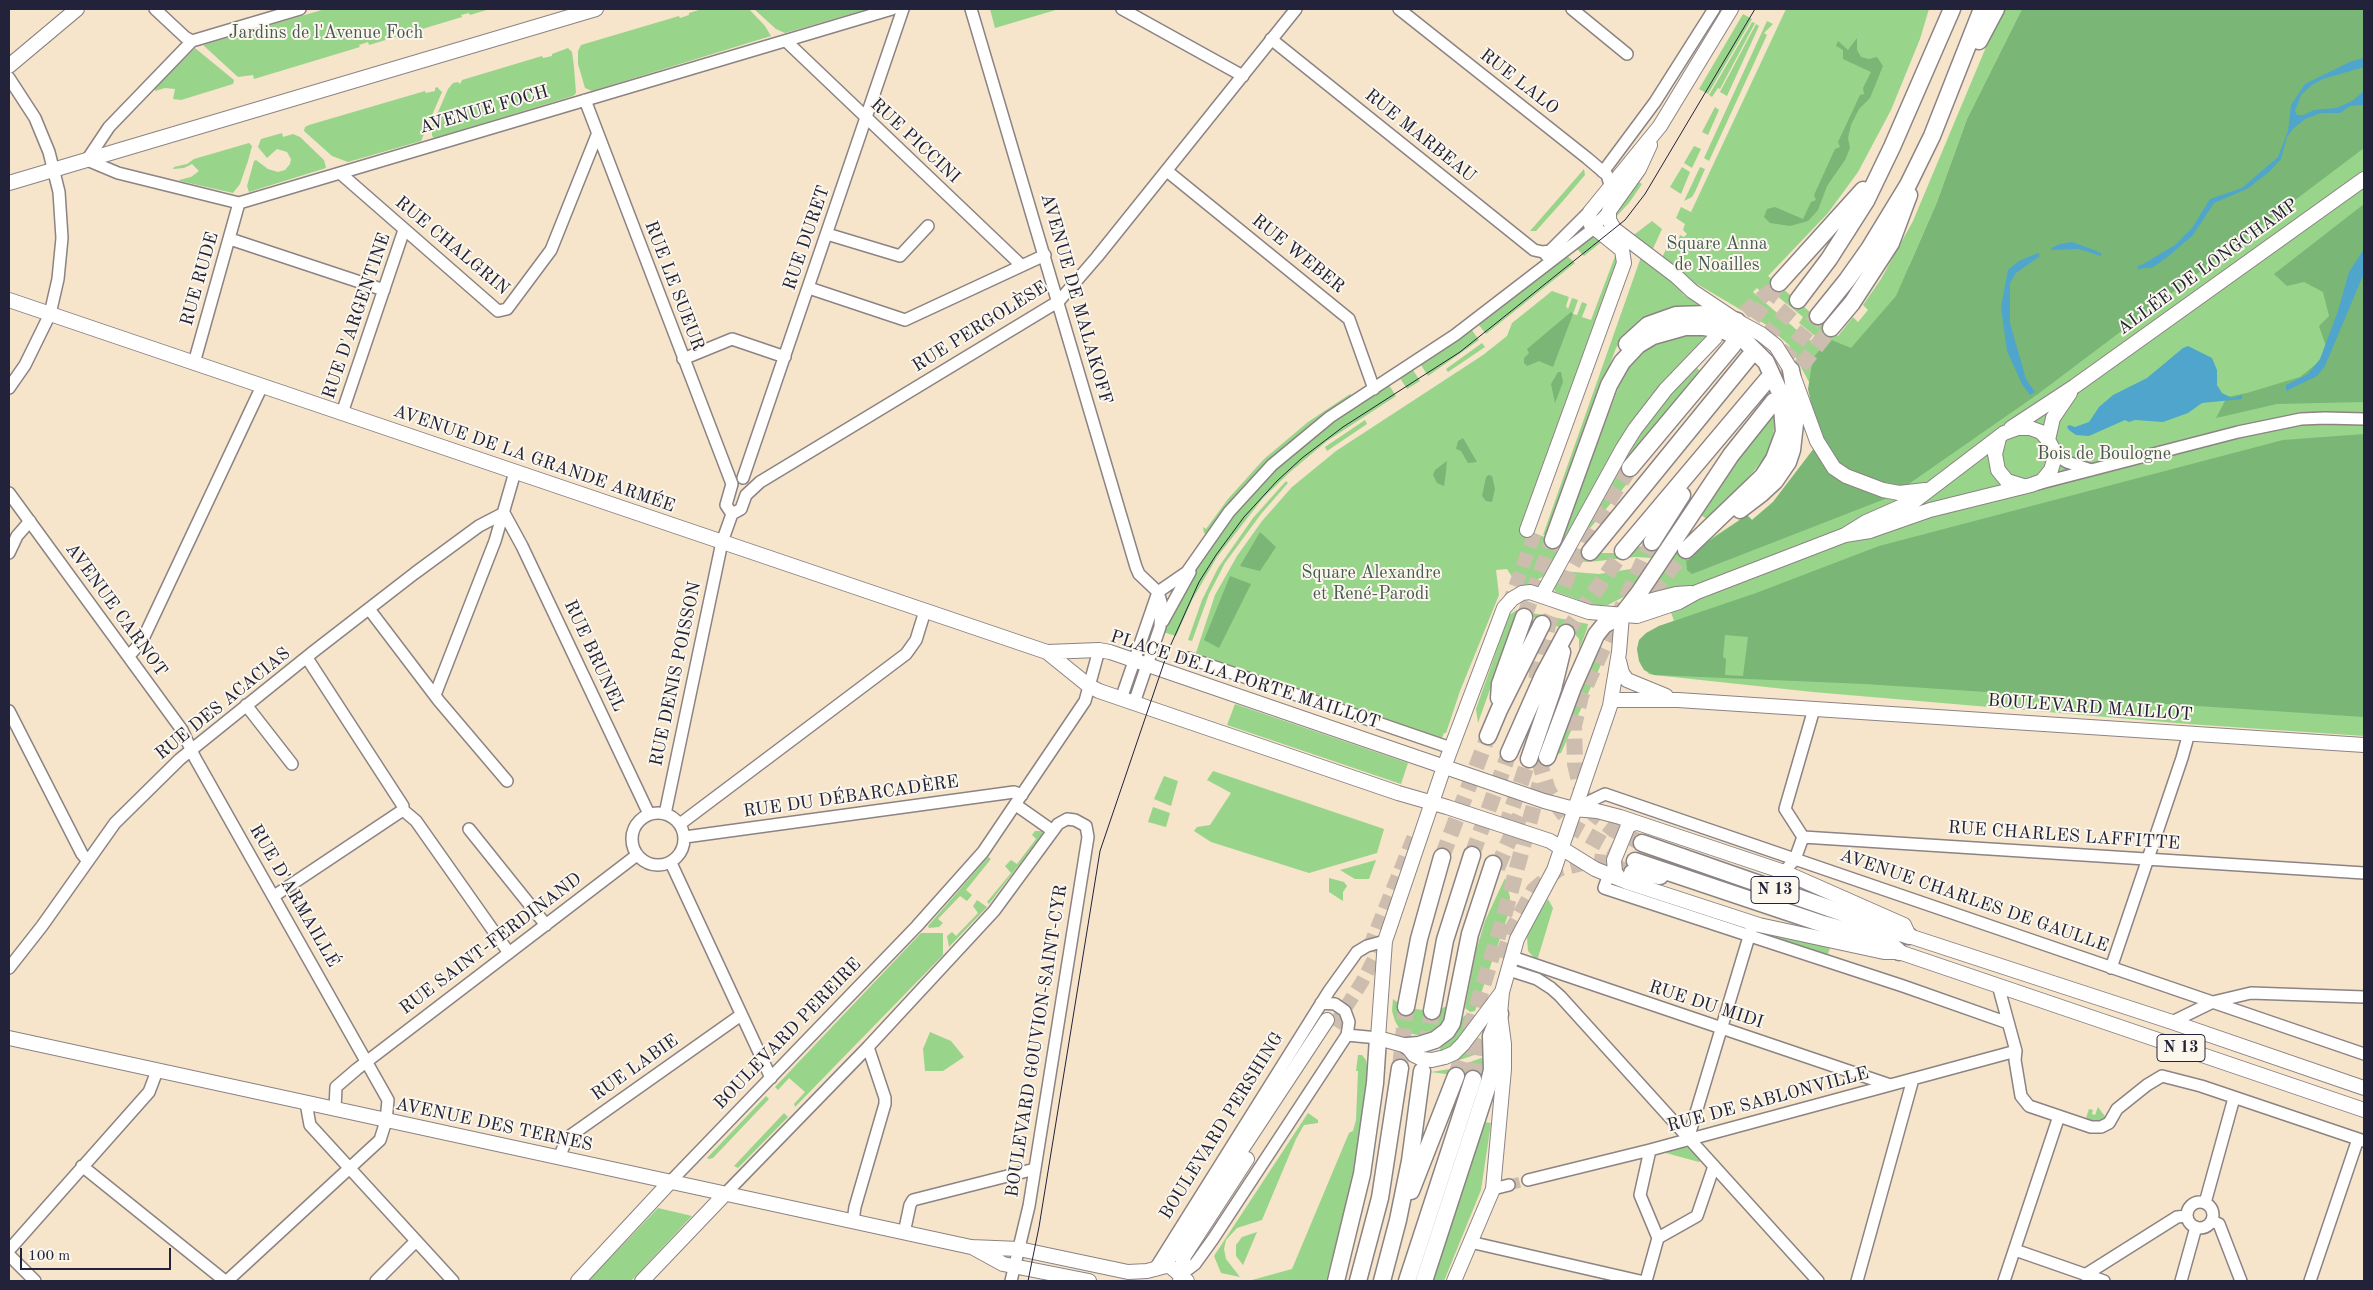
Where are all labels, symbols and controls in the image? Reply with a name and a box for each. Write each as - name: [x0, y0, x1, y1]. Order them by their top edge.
- park label: Jardins de l'Avenue Foch: [229, 22, 423, 44]
- street label: RUE LALO: [1475, 44, 1563, 120]
- street label: AVENUE FOCH: [417, 81, 551, 139]
- street label: RUE MARBEAU: [1360, 85, 1480, 187]
- street label: RUE PICCINI: [865, 94, 965, 188]
- street label: RUE DURET: [779, 183, 835, 293]
- street label: AVENUE DE MALAKOFF: [1036, 191, 1116, 407]
- street label: RUE CHALGRIN: [390, 192, 514, 300]
- street label: ALLÉE DE LONGCHAMP: [2113, 194, 2303, 340]
- street label: RUE WEBER: [1247, 210, 1349, 298]
- street label: RUE LE SUEUR: [639, 218, 709, 354]
- street label: RUE RUDE: [176, 230, 224, 328]
- street label: RUE D'ARGENTINE: [318, 230, 396, 402]
- park label: Square Anna de Noailles: [1666, 233, 1768, 276]
- street label: RUE PERGOLÈSE: [909, 277, 1051, 377]
- street label: AVENUE DE LA GRANDE ARMÉE: [390, 401, 678, 517]
- park label: Bois de Boulogne: [2037, 443, 2171, 465]
- street label: AVENUE CARNOT: [60, 539, 172, 681]
- park label: Square Alexandre et René-Parodi: [1301, 562, 1441, 604]
- street label: RUE DENIS POISSON: [646, 580, 706, 768]
- street label: RUE BRUNEL: [559, 597, 629, 715]
- street label: PLACE DE LA PORTE MAILLOT: [1107, 626, 1383, 734]
- street label: RUE DES ACACIAS: [151, 643, 295, 765]
- street label: BOULEVARD MAILLOT: [1987, 690, 2193, 726]
- street label: RUE DU DÉBARCADÈRE: [742, 771, 960, 823]
- street label: RUE CHARLES LAFFITTE: [1947, 817, 2181, 855]
- street label: RUE D'ARMAILLÉ: [244, 821, 344, 971]
- street label: AVENUE CHARLES DE GAULLE: [1837, 845, 2111, 957]
- street label: RUE SAINT-FERDINAND: [396, 869, 586, 1019]
- road number: N 13: [1751, 876, 1799, 904]
- street label: BOULEVARD GOUVION-SAINT-CYR: [1002, 883, 1072, 1199]
- street label: BOULEVARD PEREIRE: [710, 954, 866, 1114]
- street label: RUE DU MIDI: [1646, 976, 1766, 1034]
- street label: BOULEVARD PERSHING: [1155, 1028, 1289, 1224]
- street label: RUE LABIE: [587, 1030, 683, 1106]
- road number: N 13: [2157, 1034, 2205, 1062]
- street label: RUE DE SABLONVILLE: [1665, 1063, 1871, 1137]
- street label: AVENUE DES TERNES: [394, 1094, 594, 1156]
- scale bar: [22, 1238, 174, 1270]
- text: 100 m: [28, 1249, 70, 1264]

